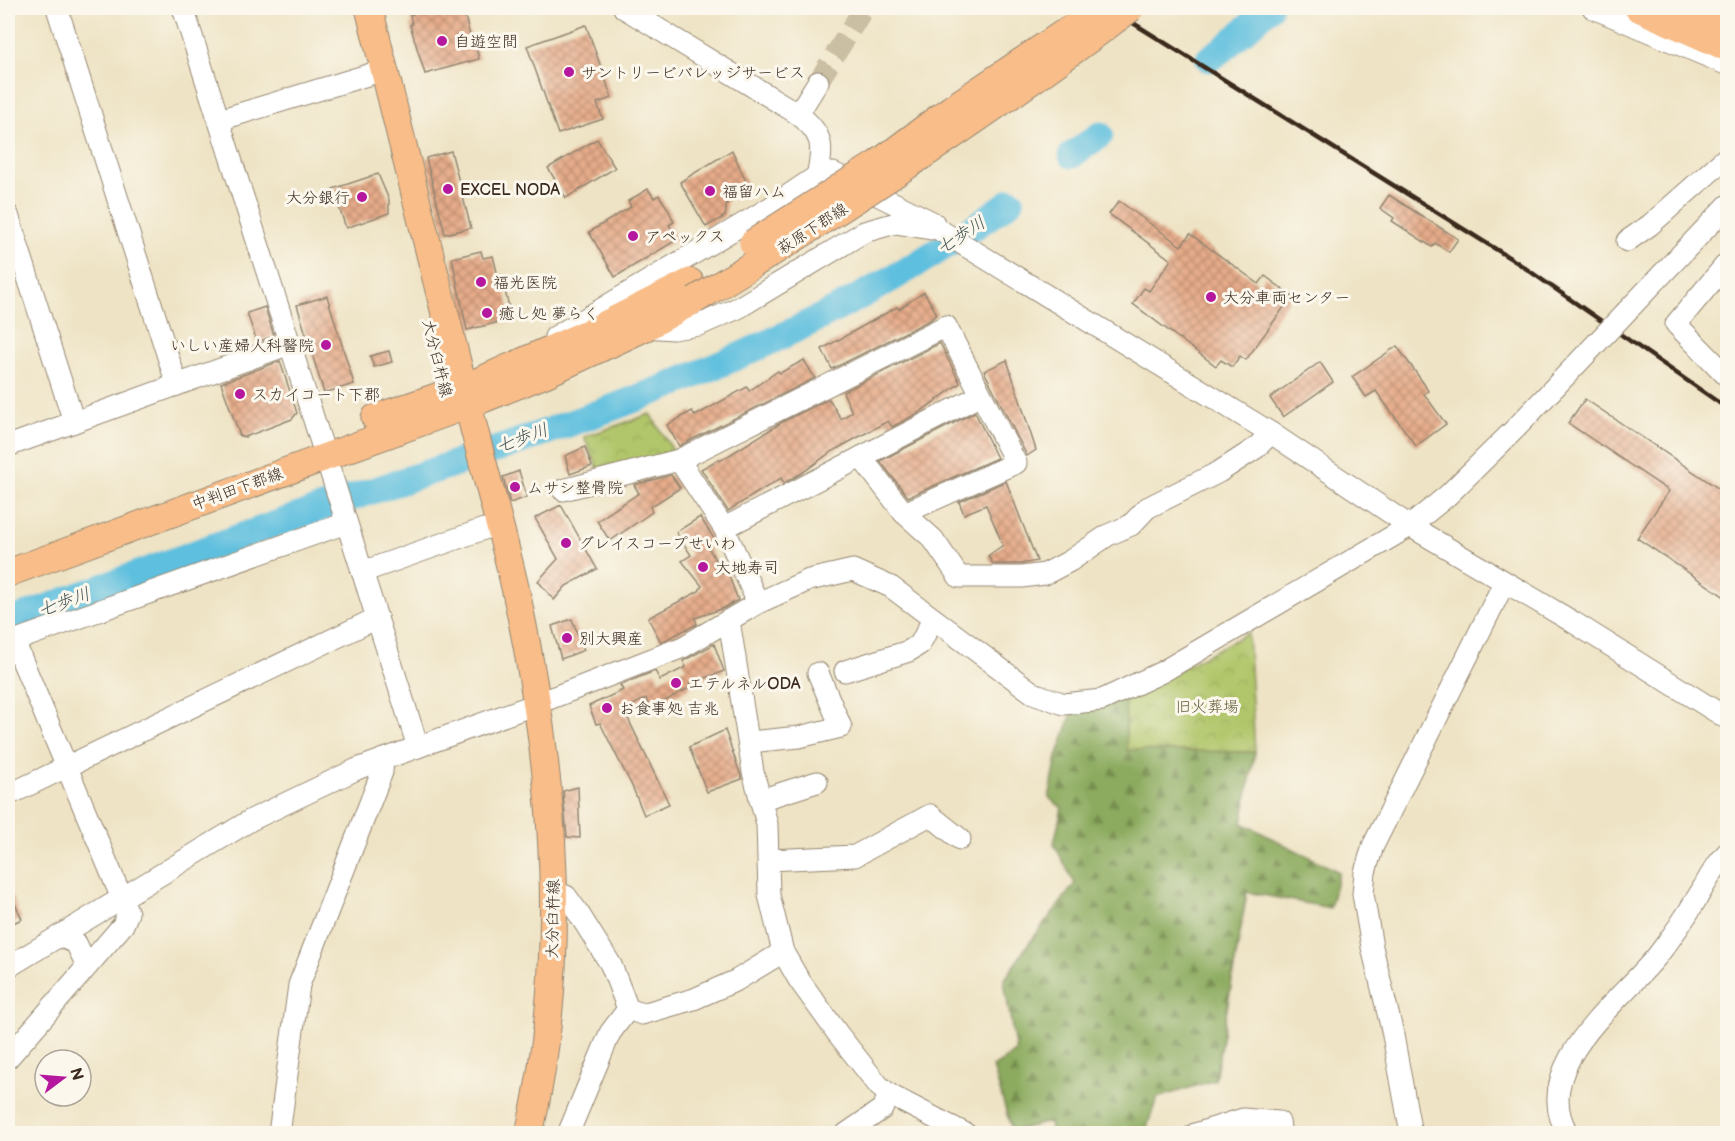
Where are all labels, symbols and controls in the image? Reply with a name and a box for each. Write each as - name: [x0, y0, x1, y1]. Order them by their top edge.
- place label: 自遊空間: [454, 33, 518, 52]
- marker: 自遊空間: [435, 34, 449, 48]
- place label: サントリービバレッジサービス: [581, 64, 805, 83]
- marker: サントリービバレッジサービス: [562, 65, 576, 79]
- place label: EXCEL NODA: [460, 181, 560, 200]
- marker: EXCEL NODA: [441, 182, 455, 196]
- place label: 福留ハム: [722, 183, 786, 202]
- marker: 福留ハム: [703, 184, 717, 198]
- place label: 大分銀行: [286, 189, 350, 208]
- marker: 大分銀行: [355, 190, 369, 204]
- street label: 萩原下郡線: [774, 200, 852, 259]
- water label: 七歩川: [933, 212, 990, 259]
- place label: アペックス: [645, 228, 725, 247]
- marker: アペックス: [626, 229, 640, 243]
- place label: 福光医院: [493, 274, 557, 293]
- marker: 福光医院: [474, 275, 488, 289]
- place label: 大分車両センター: [1223, 289, 1350, 308]
- marker: 大分車両センター: [1204, 290, 1218, 304]
- place label: 癒し処 夢らく: [499, 305, 599, 324]
- marker: 癒し処 夢らく: [480, 306, 494, 320]
- street label: 大分臼杵線: [418, 317, 455, 399]
- place label: いしい産婦人科醫院: [170, 337, 314, 356]
- marker: いしい産婦人科醫院: [319, 338, 333, 352]
- place label: スカイコート下郡: [252, 386, 380, 405]
- marker: スカイコート下郡: [233, 387, 247, 401]
- water label: 七歩川: [493, 419, 551, 458]
- street label: 中判田下郡線: [189, 464, 286, 515]
- place label: ムサシ整骨院: [527, 479, 623, 498]
- marker: ムサシ整骨院: [508, 480, 522, 494]
- place label: グレイスコープせいわ: [578, 535, 736, 554]
- marker: グレイスコープせいわ: [559, 536, 573, 550]
- place label: 大地寿司: [715, 559, 779, 578]
- marker: 大地寿司: [696, 560, 710, 574]
- water label: 七歩川: [35, 583, 93, 622]
- place label: 別大興産: [579, 630, 643, 649]
- marker: 別大興産: [560, 631, 574, 645]
- place label: エテルネルODA: [688, 675, 801, 694]
- marker: エテルネルODA: [669, 676, 683, 690]
- park label: 旧火葬場: [1175, 698, 1239, 717]
- place label: お食事処 吉兆: [619, 700, 719, 719]
- marker: お食事処 吉兆: [600, 701, 614, 715]
- street label: 大分臼杵線: [543, 879, 564, 959]
- north arrow: [33, 1048, 93, 1108]
- text: N: [65, 1066, 87, 1083]

